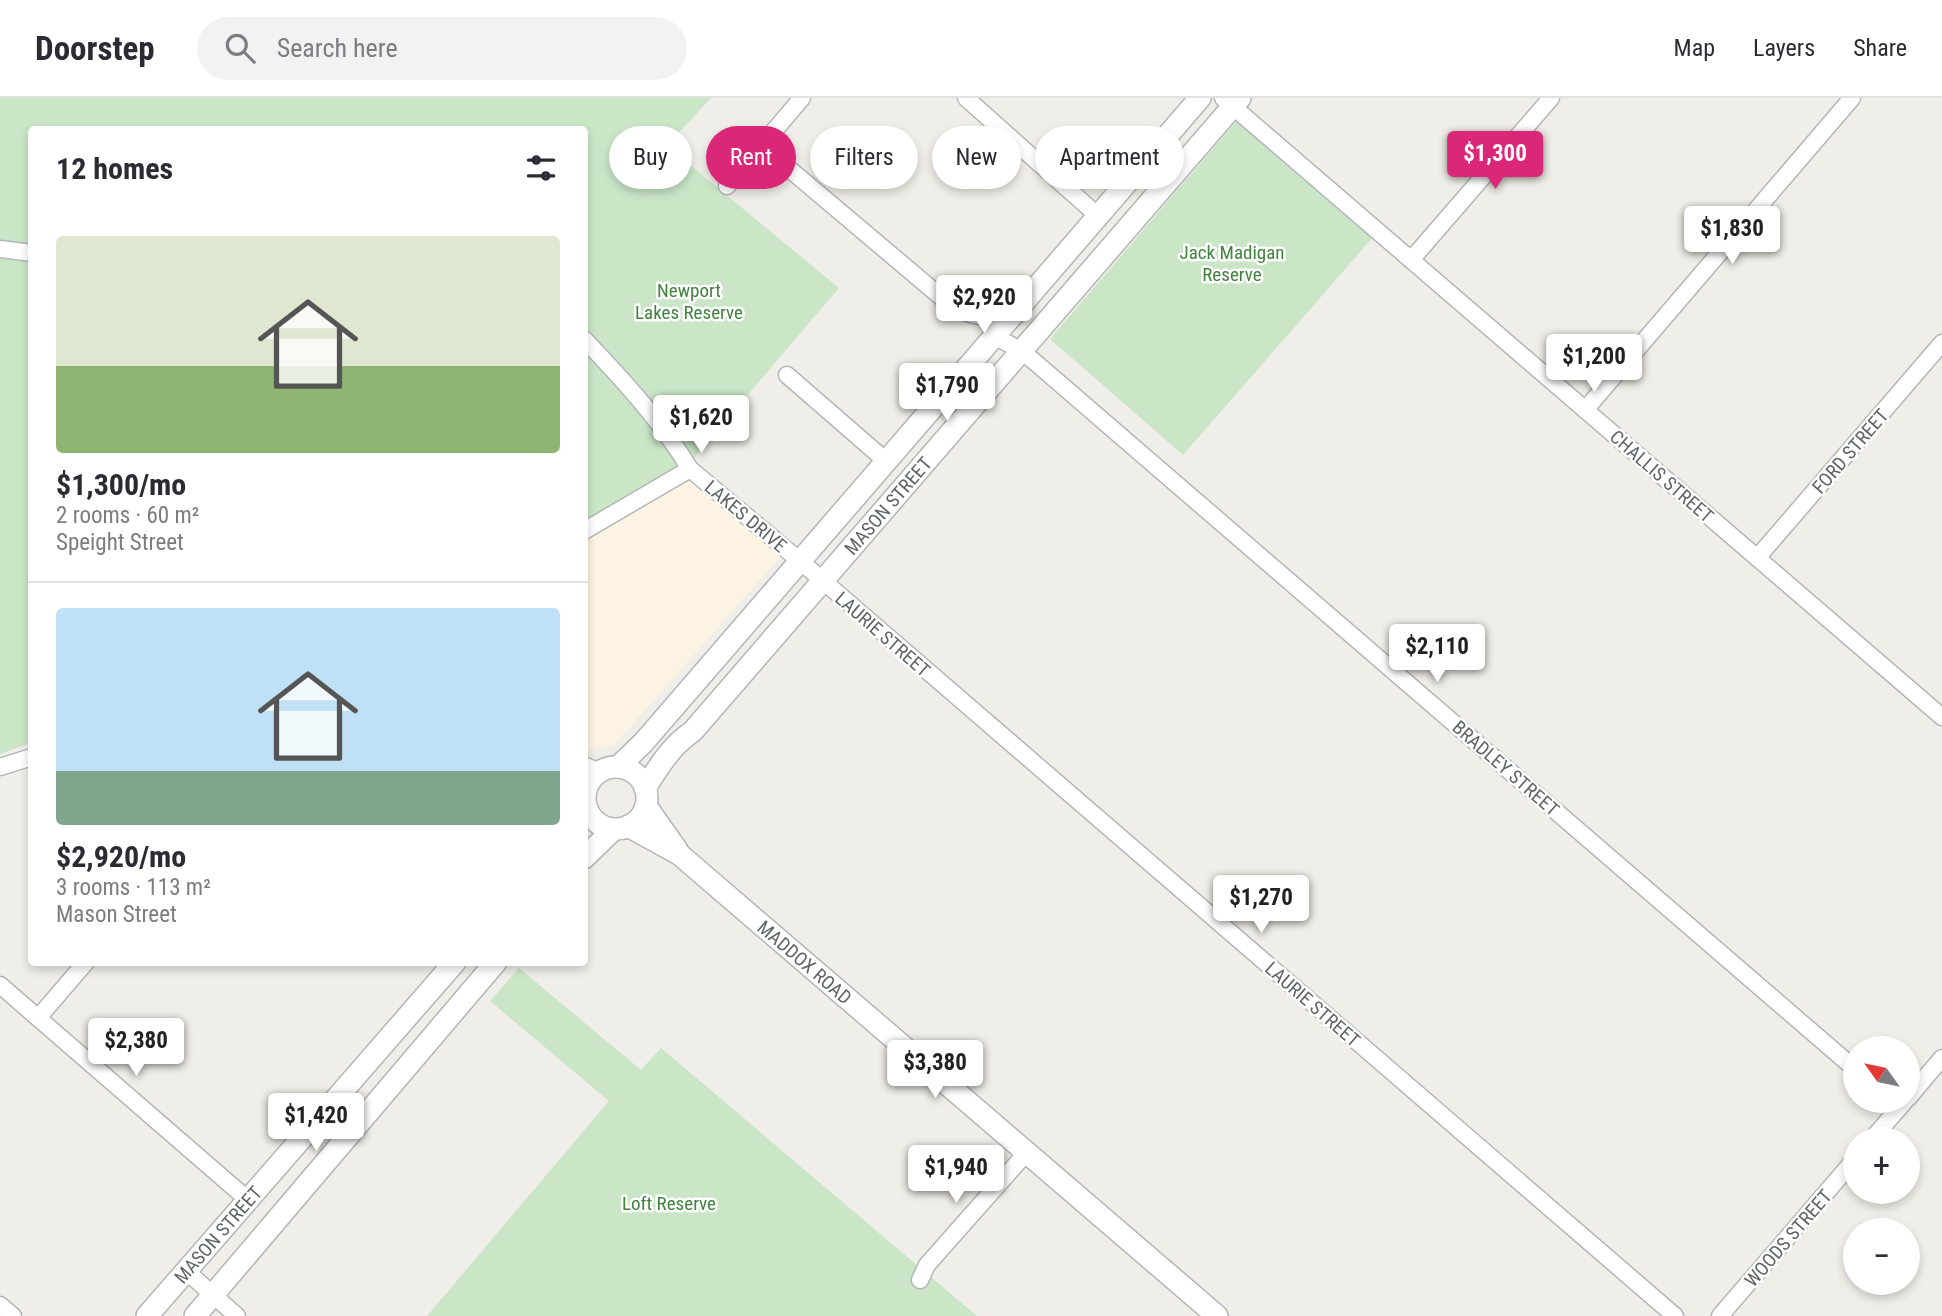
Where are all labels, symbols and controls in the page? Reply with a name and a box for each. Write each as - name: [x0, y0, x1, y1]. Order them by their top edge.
- search box: [197, 17, 687, 80]
- text: Doorstep: [35, 29, 155, 68]
- icon: search: [221, 29, 259, 67]
- text: Search here: [277, 33, 398, 63]
- text: Map: [1674, 34, 1715, 62]
- text: Layers: [1753, 34, 1815, 62]
- text: Share: [1853, 34, 1907, 62]
- chip: Buy: [609, 126, 692, 189]
- chip: Rent: [706, 126, 796, 189]
- chip: Filters: [810, 126, 918, 189]
- chip: New: [932, 126, 1021, 189]
- chip: Apartment: [1035, 126, 1184, 189]
- pin: $1,300: [1438, 132, 1552, 191]
- text: $1,300: [1463, 140, 1527, 167]
- icon: filters: [522, 149, 560, 187]
- text: 12 homes: [56, 151, 173, 186]
- pin: $1,830: [1675, 206, 1789, 266]
- text: $1,830: [1700, 215, 1764, 242]
- park label: Jack Madigan Reserve: [1180, 241, 1284, 286]
- pin: $2,920: [927, 275, 1041, 335]
- park label: Newport Lakes Reserve: [635, 279, 743, 324]
- icon: home: [245, 281, 371, 407]
- text: $2,920: [952, 284, 1016, 311]
- pin: $1,200: [1537, 334, 1651, 394]
- text: $1,200: [1562, 343, 1626, 370]
- pin: $1,790: [890, 364, 1004, 423]
- text: $1,790: [915, 372, 979, 399]
- pin: $1,620: [644, 396, 758, 455]
- text: $1,620: [669, 404, 733, 431]
- street label: FORD STREET: [1807, 404, 1893, 498]
- street label: CHALLIS STREET: [1605, 425, 1718, 528]
- street label: MASON STREET: [840, 452, 937, 559]
- text: $1,300/mo: [56, 467, 186, 502]
- street label: LAKES DRIVE: [700, 475, 791, 557]
- text: 2 rooms · 60 m²: [56, 502, 199, 529]
- text: Speight Street: [56, 529, 184, 556]
- street label: LAURIE STREET: [831, 587, 935, 682]
- pin: $2,110: [1380, 624, 1494, 684]
- text: $2,110: [1405, 633, 1469, 660]
- icon: home: [245, 653, 371, 779]
- street label: BRADLEY STREET: [1448, 716, 1564, 821]
- text: $2,920/mo: [56, 839, 186, 874]
- text: 3 rooms · 113 m²: [56, 874, 211, 901]
- pin: $1,270: [1204, 876, 1318, 935]
- text: $1,270: [1229, 884, 1293, 911]
- text: Mason Street: [56, 901, 177, 928]
- street label: MADDOX ROAD: [753, 916, 856, 1009]
- street label: LAURIE STREET: [1261, 957, 1365, 1052]
- pin: $2,380: [79, 1018, 193, 1078]
- text: $2,380: [104, 1027, 168, 1054]
- north arrow: [1843, 1036, 1920, 1113]
- map controls: [1843, 1036, 1920, 1295]
- pin: $3,380: [878, 1040, 992, 1100]
- text: $3,380: [903, 1049, 967, 1076]
- pin: $1,420: [259, 1094, 373, 1153]
- text: $1,420: [284, 1102, 348, 1129]
- button: +: [1843, 1127, 1920, 1204]
- pin: $1,940: [899, 1146, 1013, 1205]
- text: $1,940: [924, 1154, 988, 1181]
- street label: MASON STREET: [170, 1181, 267, 1288]
- street label: WOODS STREET: [1740, 1185, 1837, 1292]
- park label: Loft Reserve: [622, 1192, 716, 1215]
- button: −: [1843, 1218, 1920, 1295]

